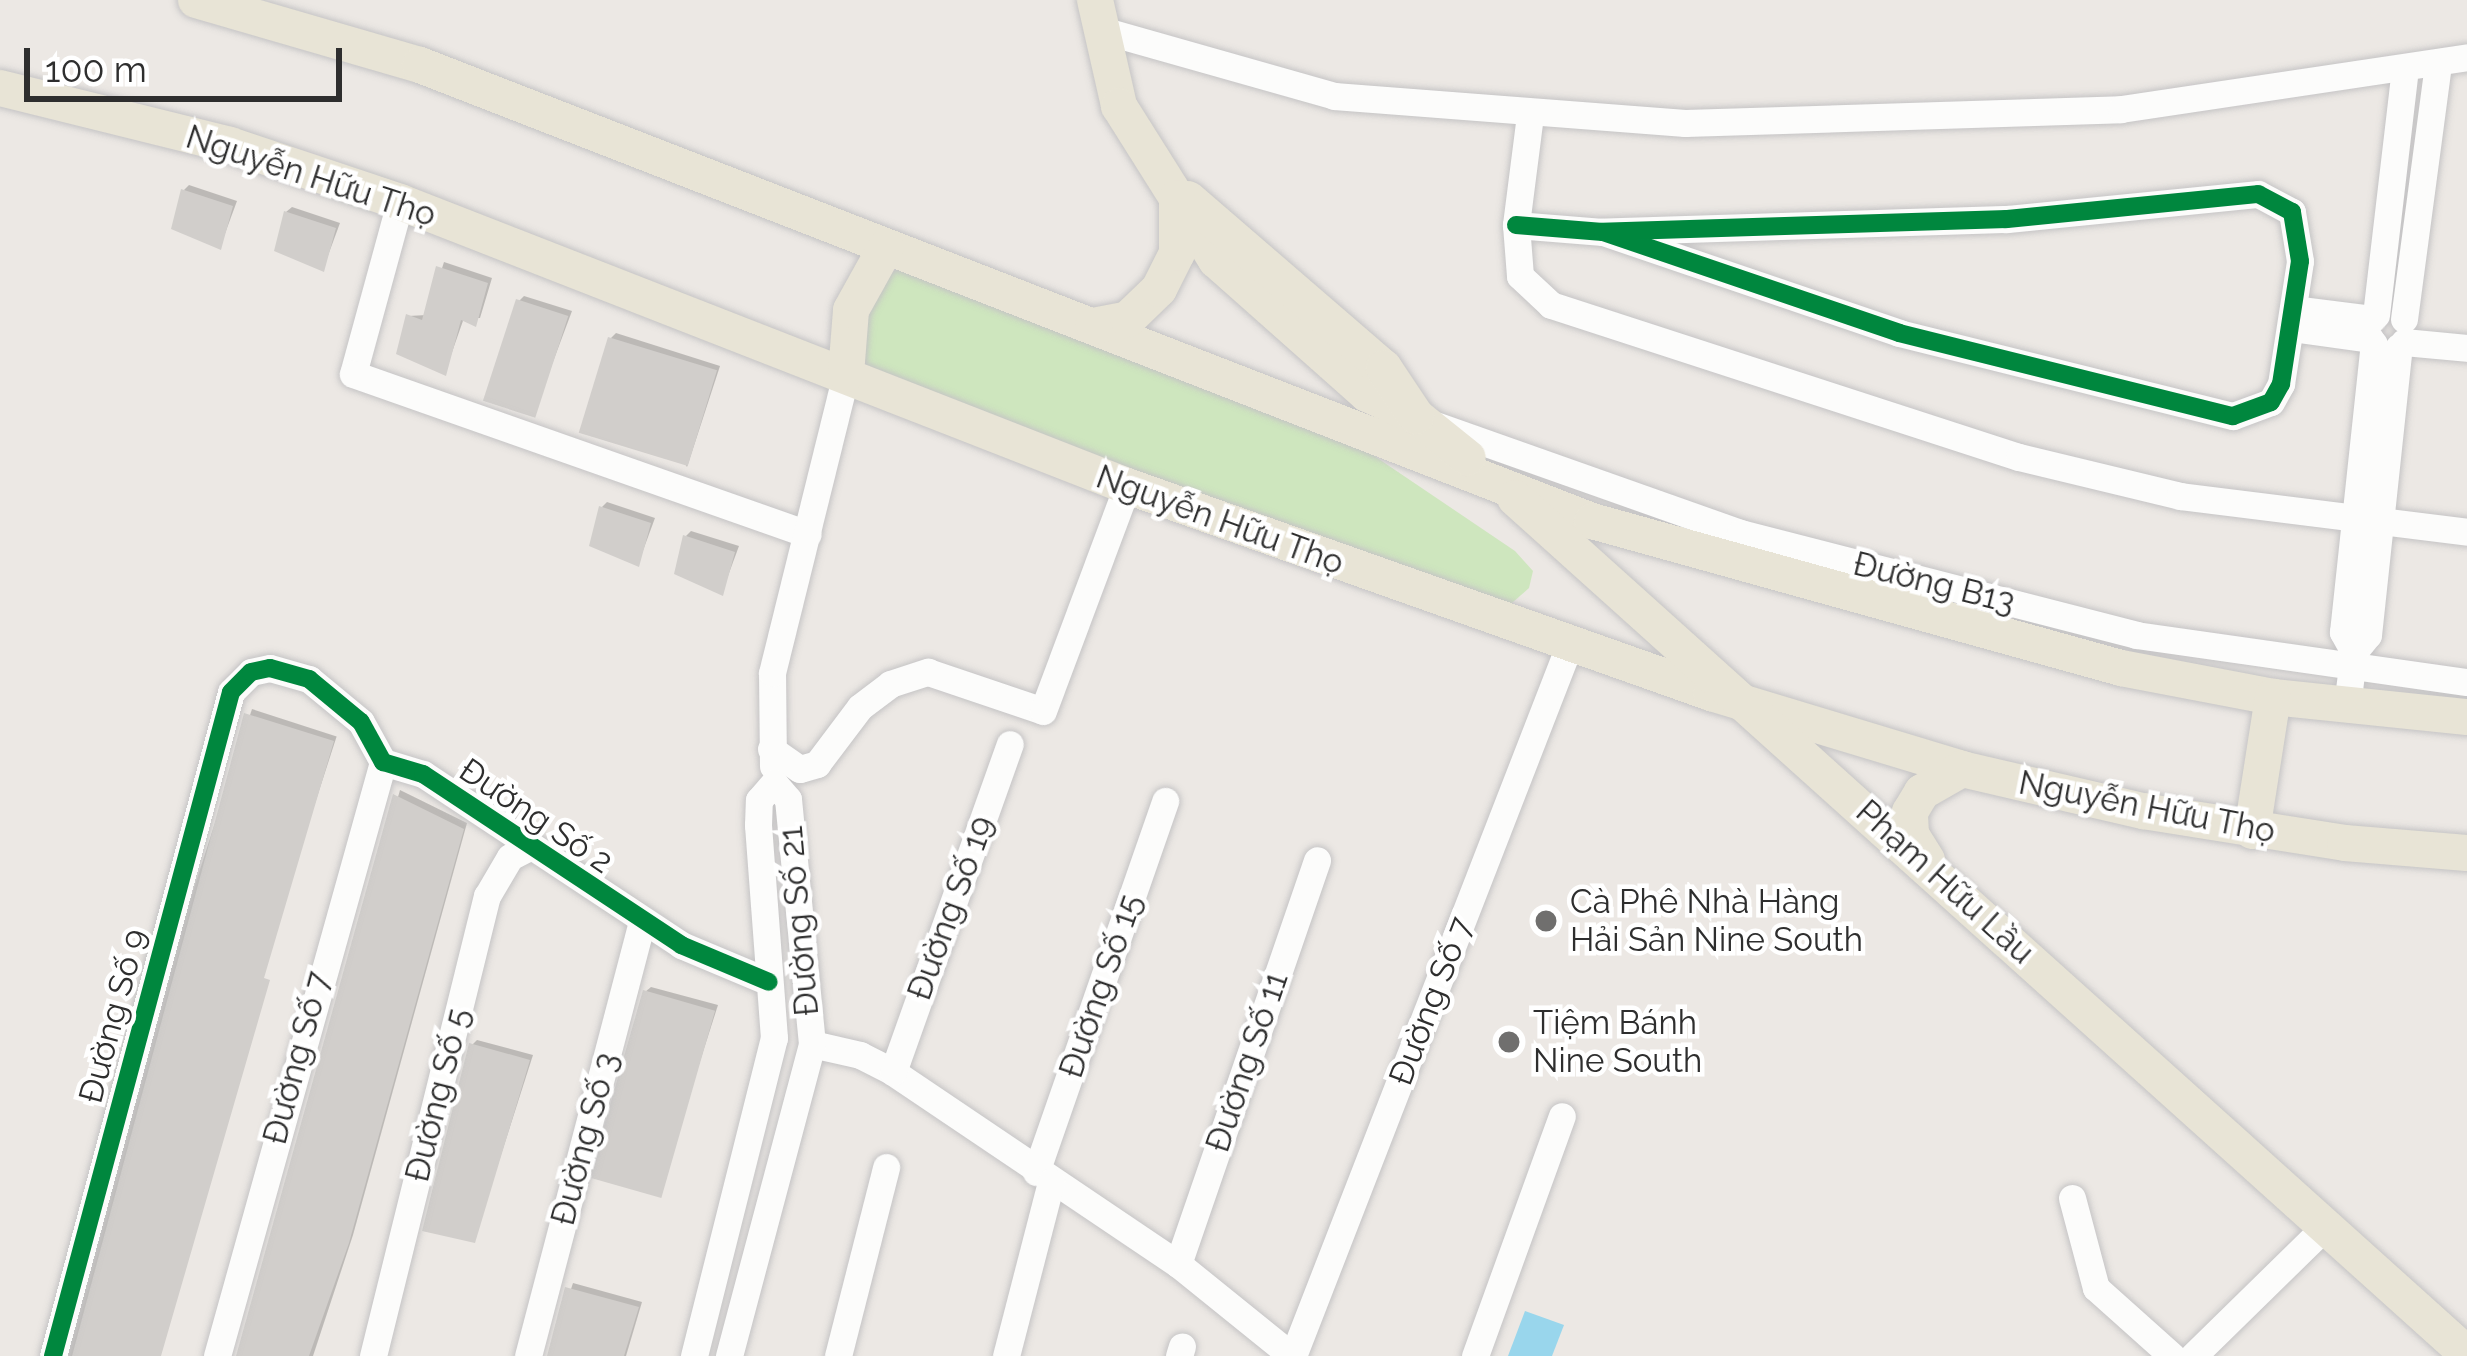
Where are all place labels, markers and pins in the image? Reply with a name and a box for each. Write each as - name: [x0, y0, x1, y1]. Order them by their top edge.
- place label: Cà Phê Nhà Hàng Hải Sản Nine South: [1570, 882, 1863, 960]
- marker: Cà Phê Nhà Hàng Hải Sản Nine South: [1533, 908, 1559, 934]
- place label: Tiệm Bánh Nine South: [1533, 1003, 1702, 1081]
- marker: Tiệm Bánh Nine South: [1496, 1029, 1522, 1055]

